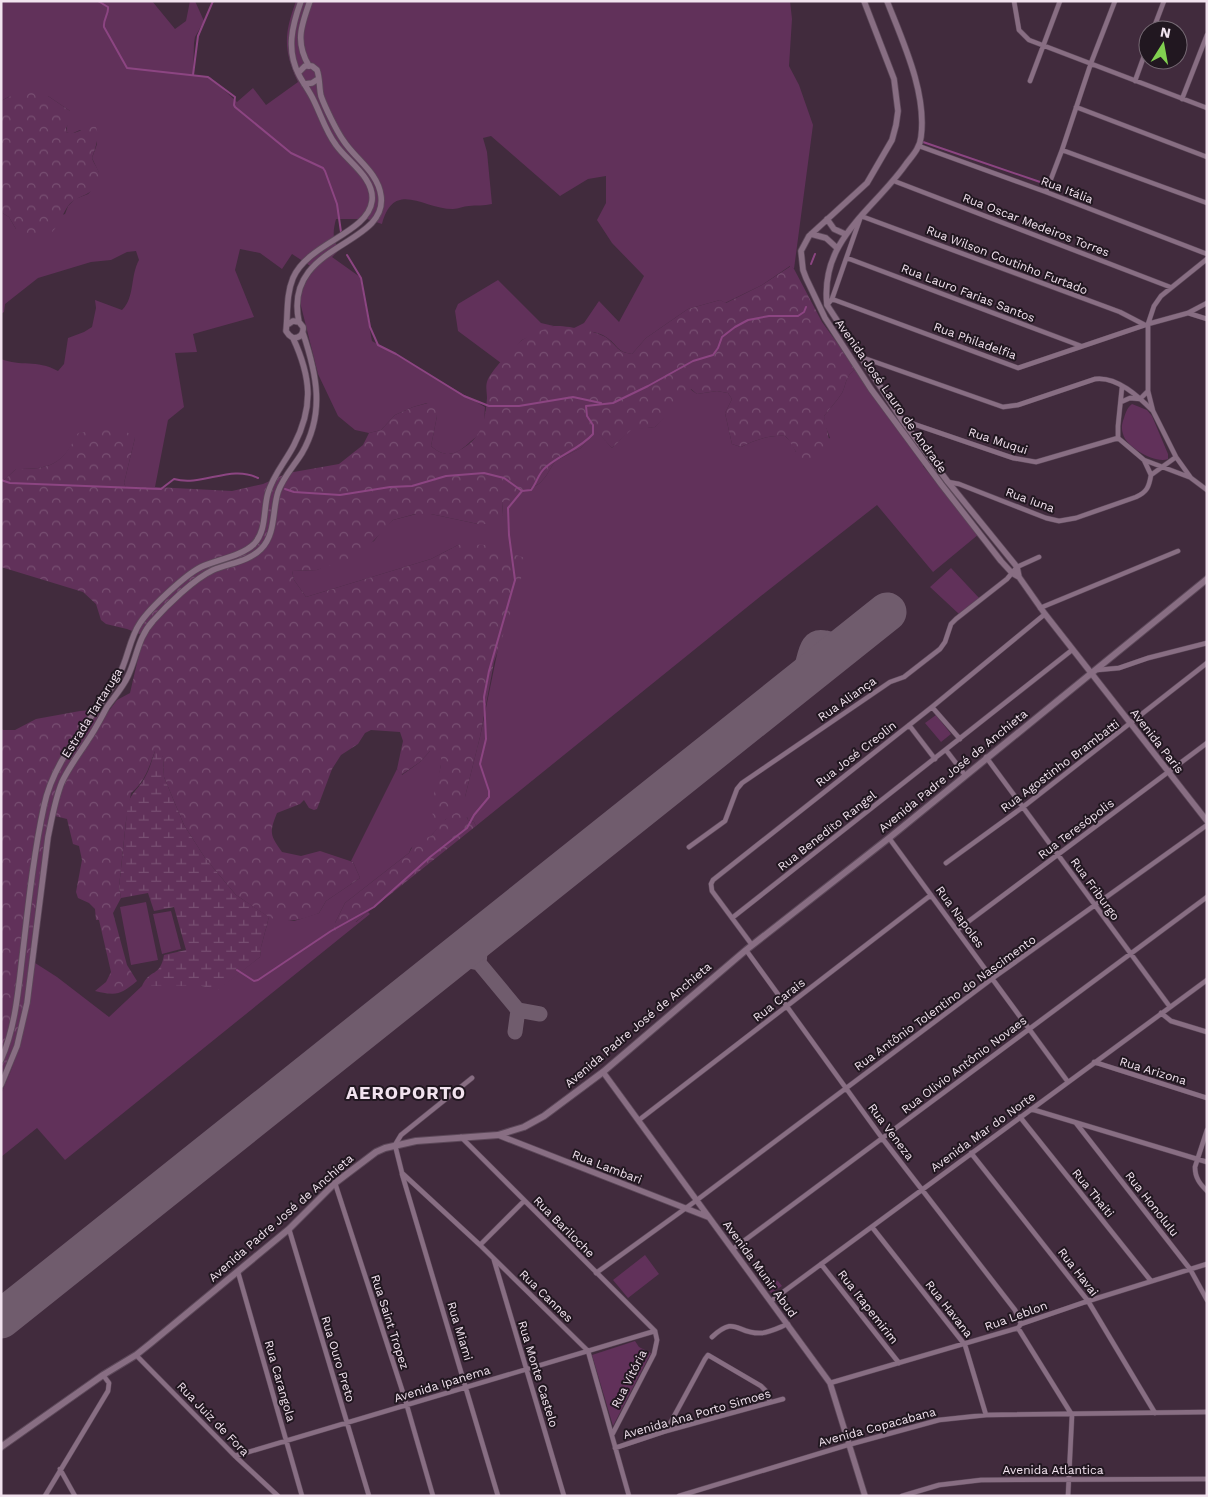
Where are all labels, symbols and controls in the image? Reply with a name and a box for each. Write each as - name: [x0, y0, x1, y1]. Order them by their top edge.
- north arrow: [1138, 20, 1188, 70]
- text: N: [1159, 23, 1172, 41]
- street label: Rua Itália: [1039, 174, 1095, 206]
- street label: Rua Oscar Medeiros Torres: [961, 190, 1111, 260]
- street label: Rua Wilson Coutinho Furtado: [924, 223, 1090, 297]
- street label: Rua Lauro Farias Santos: [899, 261, 1037, 325]
- street label: Avenida José Lauro de Andrade: [832, 316, 950, 476]
- street label: Rua Philadelfia: [932, 320, 1019, 363]
- street label: Rua Muqui: [967, 425, 1029, 457]
- street label: Rua Iuna: [1004, 485, 1057, 515]
- street label: Estrada Tartaruga: [59, 665, 125, 760]
- street label: Rua Aliança: [815, 674, 879, 724]
- street label: Avenida Paris: [1127, 706, 1187, 776]
- street label: Avenida Padre José de Anchieta: [876, 707, 1030, 835]
- street label: Rua Agostinho Brambatti: [998, 717, 1122, 815]
- street label: Rua José Creolin: [813, 718, 899, 790]
- street label: Rua Benedito Rangel: [775, 788, 879, 874]
- street label: Rua Teresópolis: [1035, 796, 1117, 862]
- street label: Rua Friburgo: [1068, 855, 1122, 923]
- street label: Rua Napoles: [933, 883, 987, 951]
- street label: Rua Antônio Tolentino do Nascimento: [851, 932, 1039, 1074]
- street label: Avenida Padre José de Anchieta: [562, 959, 714, 1090]
- street label: Rua Carais: [750, 975, 808, 1025]
- street label: Rua Olivio Antônio Novaes: [899, 1013, 1029, 1117]
- street label: Rua Arizona: [1118, 1054, 1188, 1088]
- district label: AEROPORTO: [346, 1082, 466, 1103]
- street label: Avenida Mar do Norte: [928, 1089, 1038, 1175]
- street label: Rua Veneza: [865, 1101, 917, 1163]
- street label: Rua Lambari: [570, 1147, 644, 1187]
- street label: Avenida Padre José de Anchieta: [206, 1151, 356, 1285]
- street label: Rua Thaiti: [1069, 1166, 1117, 1220]
- street label: Rua Honolulu: [1122, 1169, 1182, 1239]
- street label: Rua Bariloche: [531, 1194, 597, 1260]
- street label: Avenida Munir Abud: [720, 1218, 800, 1320]
- street label: Rua Havai: [1055, 1245, 1101, 1299]
- street label: Rua Cannes: [516, 1267, 576, 1325]
- street label: Rua Itapemirim: [835, 1267, 901, 1347]
- street label: Rua Saint Tropez: [368, 1273, 412, 1371]
- street label: Rua Havana: [922, 1278, 976, 1340]
- street label: Rua Leblon: [983, 1298, 1049, 1334]
- street label: Rua Miami: [444, 1300, 476, 1362]
- street label: Rua Ouro Preto: [318, 1314, 358, 1404]
- street label: Rua Monte Castelo: [515, 1319, 561, 1429]
- street label: Rua Carangola: [262, 1339, 298, 1423]
- street label: Rua Vitória: [608, 1347, 650, 1410]
- street label: Avenida Ipanema: [392, 1363, 492, 1405]
- street label: Rua Juiz de Fora: [174, 1379, 252, 1459]
- street label: Avenida Ana Porto Simoes: [622, 1386, 772, 1442]
- street label: Avenida Copacabana: [817, 1404, 938, 1449]
- street label: Avenida Atlantica: [1002, 1463, 1104, 1477]

